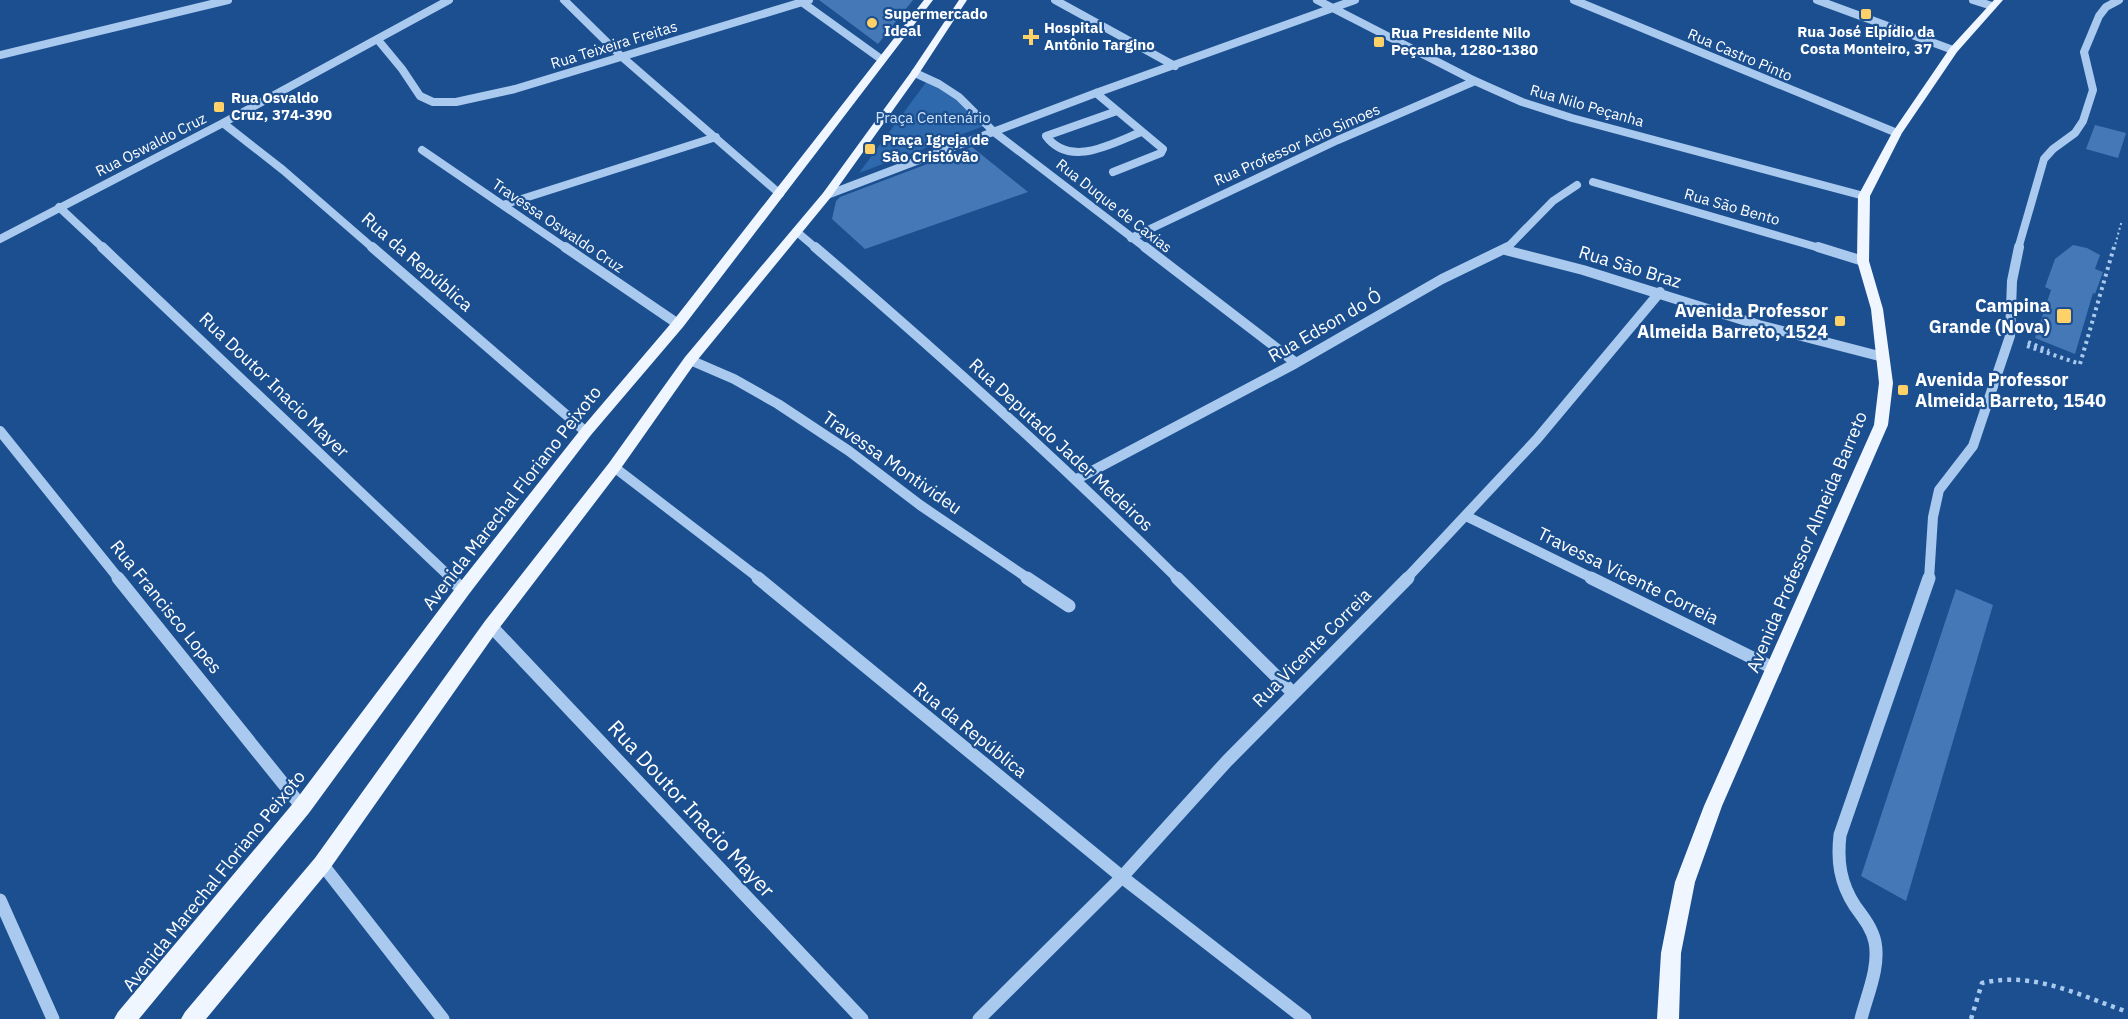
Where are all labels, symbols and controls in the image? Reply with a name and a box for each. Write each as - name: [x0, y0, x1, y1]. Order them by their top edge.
- place label: Supermercado Ideal: [884, 4, 988, 40]
- marker: Rua José Elpídio da Costa Monteiro, 37: [1859, 7, 1873, 21]
- street label: Rua Teixeira Freitas: [548, 16, 680, 73]
- marker: Supermercado Ideal: [865, 16, 879, 30]
- place label: Hospital Antônio Targino: [1044, 18, 1155, 54]
- place label: Rua José Elpídio da Costa Monteiro, 37: [1797, 22, 1935, 58]
- place label: Rua Presidente Nilo Peçanha, 1280-1380: [1391, 23, 1538, 59]
- street label: Rua Castro Pinto: [1685, 24, 1795, 85]
- marker: Hospital Antônio Targino: [1022, 28, 1040, 46]
- marker: Rua Presidente Nilo Peçanha, 1280-1380: [1372, 35, 1386, 49]
- street label: Rua Nilo Peçanha: [1528, 80, 1646, 131]
- place label: Rua Osvaldo Cruz, 374-390: [231, 88, 332, 124]
- street label: Rua Professor Acio Simoes: [1211, 99, 1383, 190]
- marker: Rua Osvaldo Cruz, 374-390: [212, 100, 226, 114]
- street label: Rua Oswaldo Cruz: [92, 108, 209, 181]
- park label: Praça Centenário: [875, 108, 991, 127]
- place label: Praça Igreja de São Cristóvão: [882, 130, 989, 166]
- marker: Praça Igreja de São Cristóvão: [863, 142, 877, 156]
- street label: Rua Duque de Caxias: [1053, 154, 1176, 257]
- street label: Travessa Oswaldo Cruz: [489, 174, 628, 277]
- street label: Rua São Bento: [1682, 184, 1782, 229]
- street label: Rua da República: [357, 207, 478, 317]
- street label: Rua São Braz: [1576, 240, 1684, 293]
- street label: Rua Edson do Ó: [1264, 284, 1386, 367]
- place label: Campina Grande (Nova): [1929, 294, 2050, 338]
- place label: Avenida Professor Almeida Barreto, 1524: [1637, 299, 1828, 343]
- street label: Rua Doutor Inacio Mayer: [195, 307, 354, 463]
- marker: Campina Grande (Nova): [2055, 307, 2073, 325]
- marker: Avenida Professor Almeida Barreto, 1524: [1833, 314, 1847, 328]
- street label: Rua Deputado Jader Medeiros: [964, 353, 1158, 536]
- place label: Avenida Professor Almeida Barreto, 1540: [1915, 368, 2106, 412]
- street label: Avenida Marechal Floriano Peixoto: [417, 381, 606, 614]
- marker: Avenida Professor Almeida Barreto, 1540: [1896, 383, 1910, 397]
- street label: Travessa Montivideu: [818, 406, 966, 519]
- street label: Avenida Professor Almeida Barreto: [1741, 408, 1872, 676]
- street label: Travessa Vicente Correia: [1534, 522, 1723, 630]
- street label: Rua Francisco Lopes: [105, 535, 227, 678]
- street label: Rua Vicente Correia: [1247, 583, 1376, 712]
- street label: Rua da República: [909, 677, 1032, 783]
- street label: Rua Doutor Inacio Mayer: [602, 714, 782, 903]
- street label: Avenida Marechal Floriano Peixoto: [117, 765, 310, 996]

